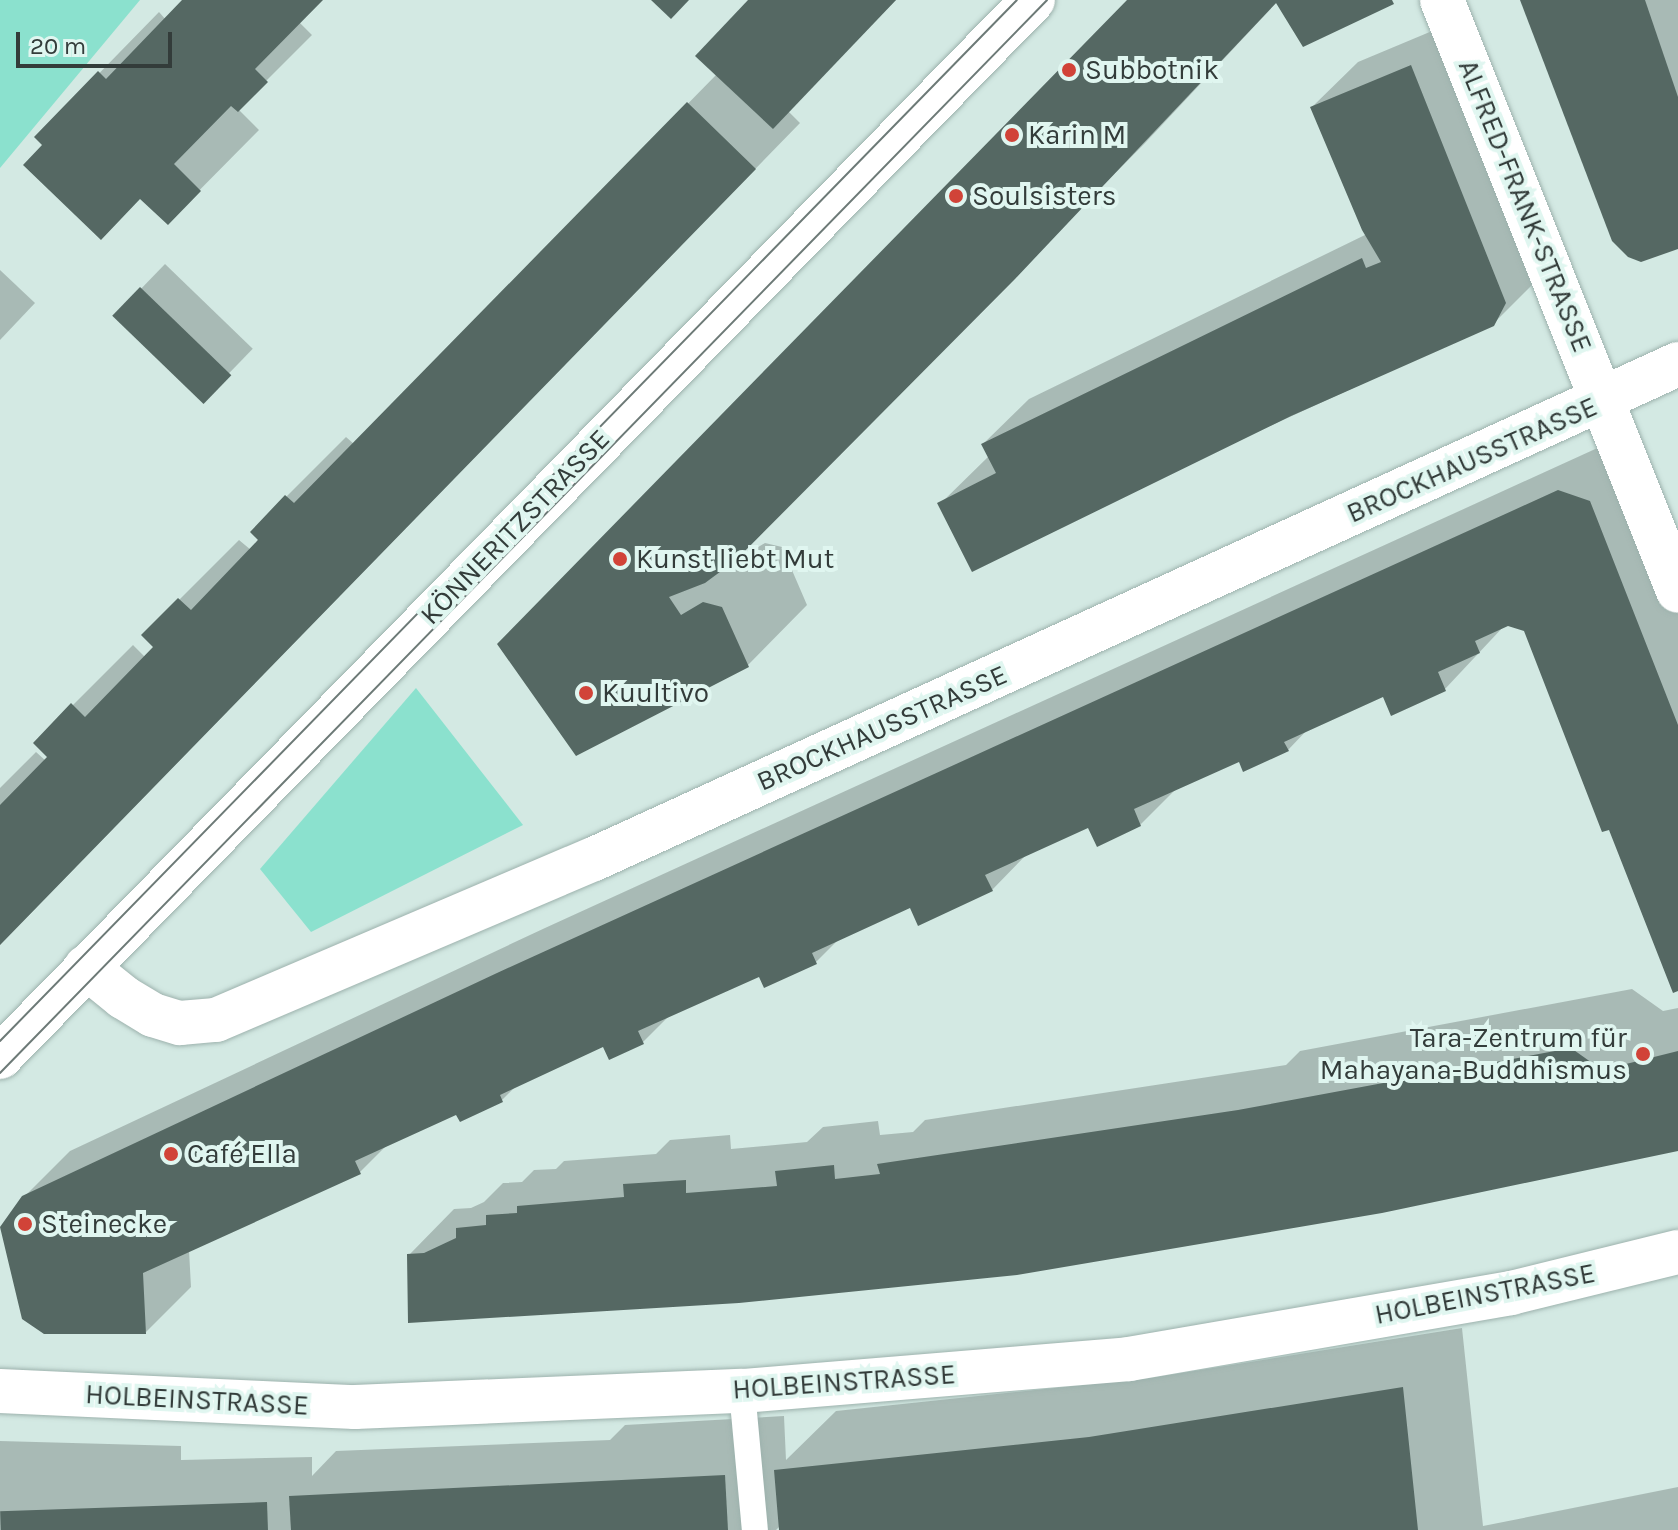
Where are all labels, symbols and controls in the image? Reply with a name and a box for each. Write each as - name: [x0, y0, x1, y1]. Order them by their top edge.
- scale bar: [20, 16, 176, 66]
- text: 20 m: [30, 32, 86, 60]
- place label: Subbotnik: [1085, 53, 1219, 87]
- street label: ALFRED-FRANK-STRASSE: [1451, 55, 1599, 357]
- marker: Subbotnik: [1060, 61, 1078, 79]
- place label: Karin M: [1028, 118, 1126, 152]
- marker: Karin M: [1003, 126, 1021, 144]
- place label: Soulsisters: [972, 179, 1117, 213]
- marker: Soulsisters: [947, 187, 965, 205]
- street label: BROCKHAUSSTRASSE: [1342, 390, 1602, 530]
- street label: KÖNNERITZSTRASSE: [413, 422, 617, 632]
- place label: Kunst liebt Mut: [636, 542, 834, 576]
- marker: Kunst liebt Mut: [611, 550, 629, 568]
- street label: BROCKHAUSSTRASSE: [752, 658, 1012, 798]
- place label: Kuultivo: [602, 676, 709, 710]
- marker: Kuultivo: [577, 684, 595, 702]
- place label: Tara-Zentrum für Mahayana-Buddhismus: [1320, 1021, 1627, 1087]
- marker: Tara-Zentrum für Mahayana-Buddhismus: [1634, 1045, 1652, 1063]
- place label: Café Ella: [187, 1137, 297, 1171]
- marker: Café Ella: [162, 1145, 180, 1163]
- place label: Steinecke: [41, 1207, 167, 1241]
- marker: Steinecke: [16, 1215, 34, 1233]
- street label: HOLBEINSTRASSE: [1372, 1256, 1598, 1332]
- street label: HOLBEINSTRASSE: [731, 1357, 957, 1407]
- street label: HOLBEINSTRASSE: [84, 1377, 310, 1423]

